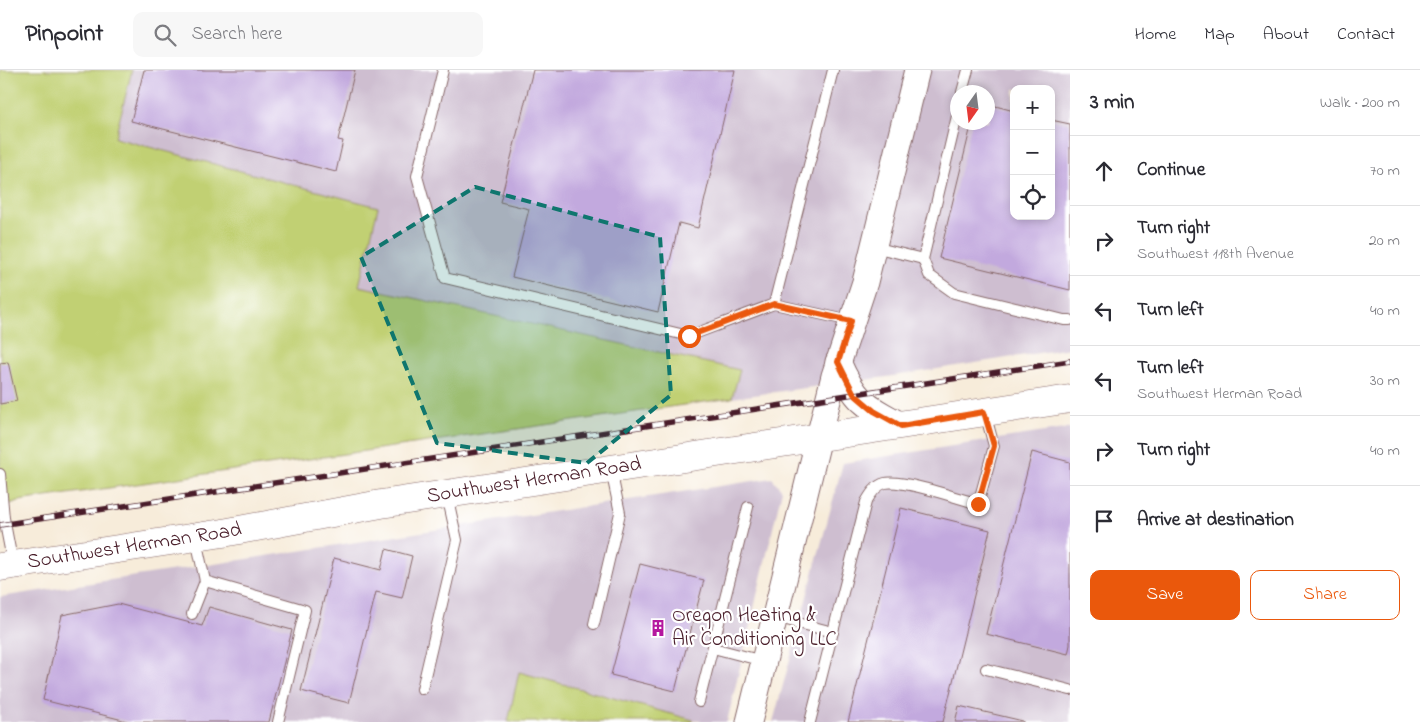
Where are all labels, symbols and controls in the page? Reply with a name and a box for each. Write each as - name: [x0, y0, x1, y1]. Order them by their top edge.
- search box: [133, 12, 483, 57]
- text: Pinpoint: [25, 17, 103, 52]
- icon: search: [151, 21, 179, 49]
- text: Search here: [191, 21, 282, 48]
- text: Home: [1135, 22, 1176, 48]
- text: Map: [1204, 22, 1235, 48]
- text: About: [1263, 22, 1309, 48]
- text: Contact: [1337, 22, 1395, 48]
- north arrow: [950, 85, 995, 130]
- map controls: [1010, 85, 1055, 220]
- button: +: [1010, 85, 1055, 130]
- text: 3 min: [1090, 88, 1134, 118]
- text: Walk · 200 m: [1320, 91, 1400, 115]
- button: −: [1010, 130, 1055, 175]
- icon: ahead: [1090, 157, 1118, 185]
- text: Continue: [1137, 157, 1205, 184]
- text: 70 m: [1370, 159, 1400, 183]
- button: locate: [1010, 175, 1055, 220]
- text: Turn right: [1137, 215, 1210, 242]
- icon: right: [1090, 227, 1118, 255]
- text: 20 m: [1369, 229, 1400, 253]
- text: Southwest 118th Avenue: [1137, 242, 1294, 266]
- icon: left: [1090, 297, 1118, 325]
- text: Turn left: [1137, 297, 1204, 324]
- text: 40 m: [1370, 299, 1400, 323]
- route start: [678, 325, 701, 348]
- text: Turn left: [1137, 355, 1204, 382]
- icon: left: [1090, 367, 1118, 395]
- text: 30 m: [1370, 369, 1400, 393]
- text: Southwest Herman Road: [1137, 382, 1302, 406]
- icon: right: [1090, 437, 1118, 465]
- text: Turn right: [1137, 437, 1210, 464]
- text: 40 m: [1370, 439, 1400, 463]
- street label: Southwest Herman Road: [425, 449, 644, 512]
- route end: [967, 493, 990, 516]
- icon: arrive: [1090, 507, 1118, 535]
- text: Arrive at destination: [1137, 507, 1294, 534]
- street label: Southwest Herman Road: [25, 515, 244, 578]
- button: Save: [1090, 570, 1240, 620]
- button: Share: [1250, 570, 1400, 620]
- place label: Oregon Heating & Air Conditioning LLC: [672, 601, 837, 657]
- building icon: Oregon Heating & Air Conditioning LLC: [648, 618, 668, 638]

